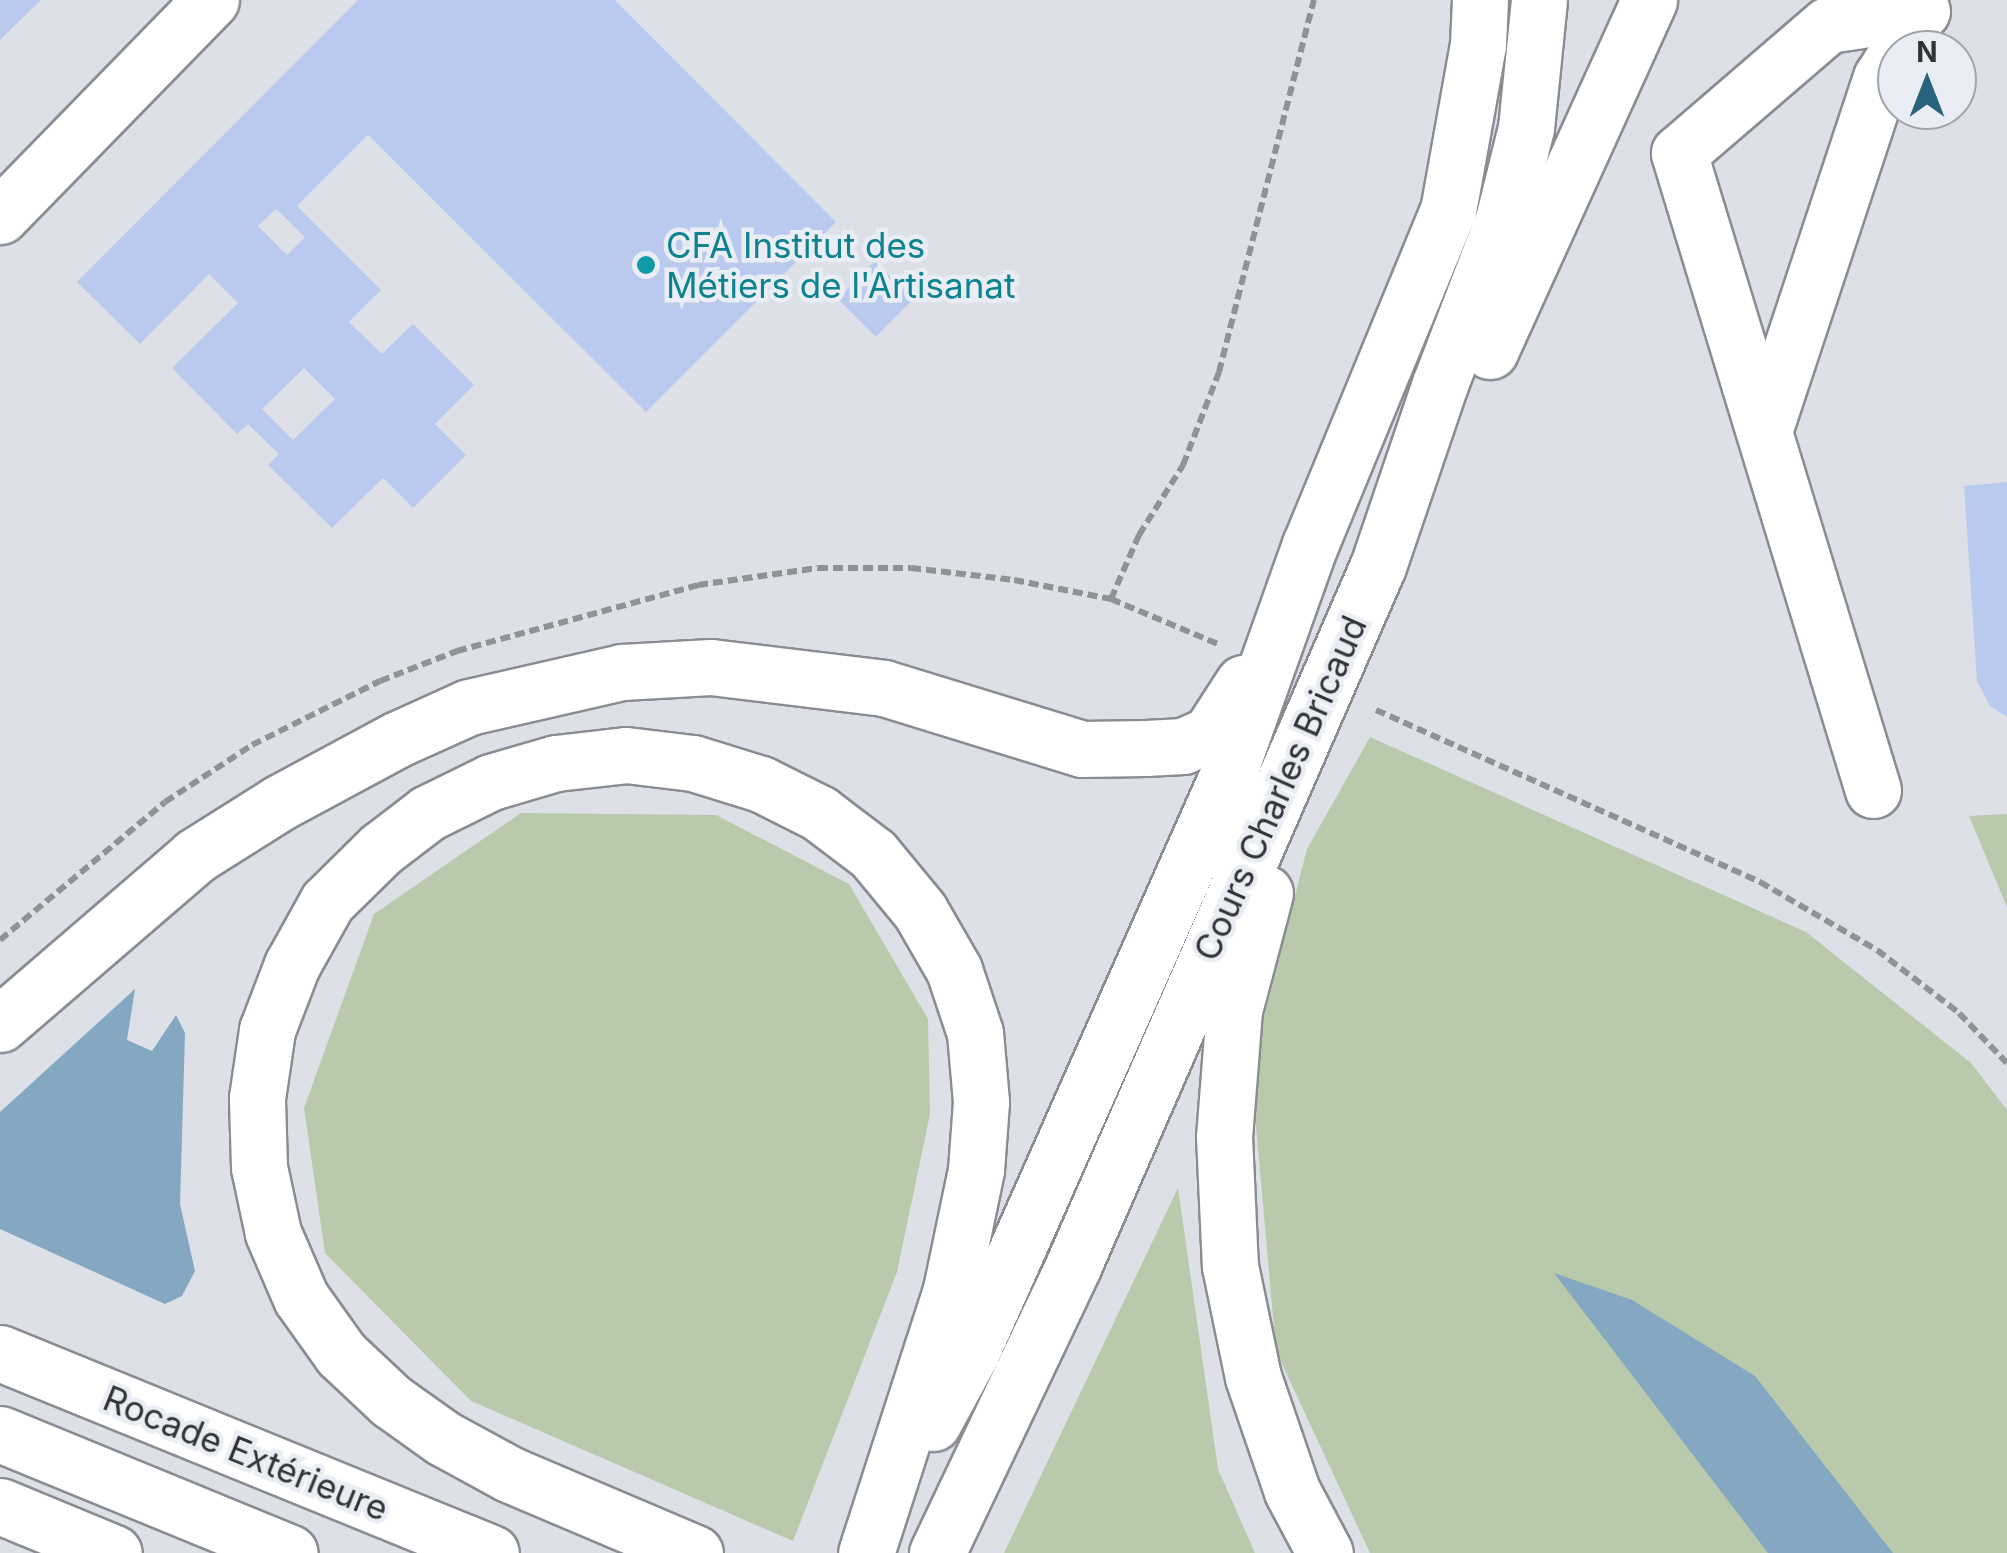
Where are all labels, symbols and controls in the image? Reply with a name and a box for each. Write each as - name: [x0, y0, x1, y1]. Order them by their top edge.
- north arrow: [1877, 30, 1977, 130]
- text: N: [1916, 35, 1938, 69]
- place label: CFA Institut des Métiers de l'Artisanat: [666, 224, 1015, 306]
- marker: CFA Institut des Métiers de l'Artisanat: [635, 254, 657, 276]
- street label: Cours Charles Bricaud: [1185, 609, 1375, 967]
- street label: Rocade Extérieure: [98, 1377, 394, 1529]

